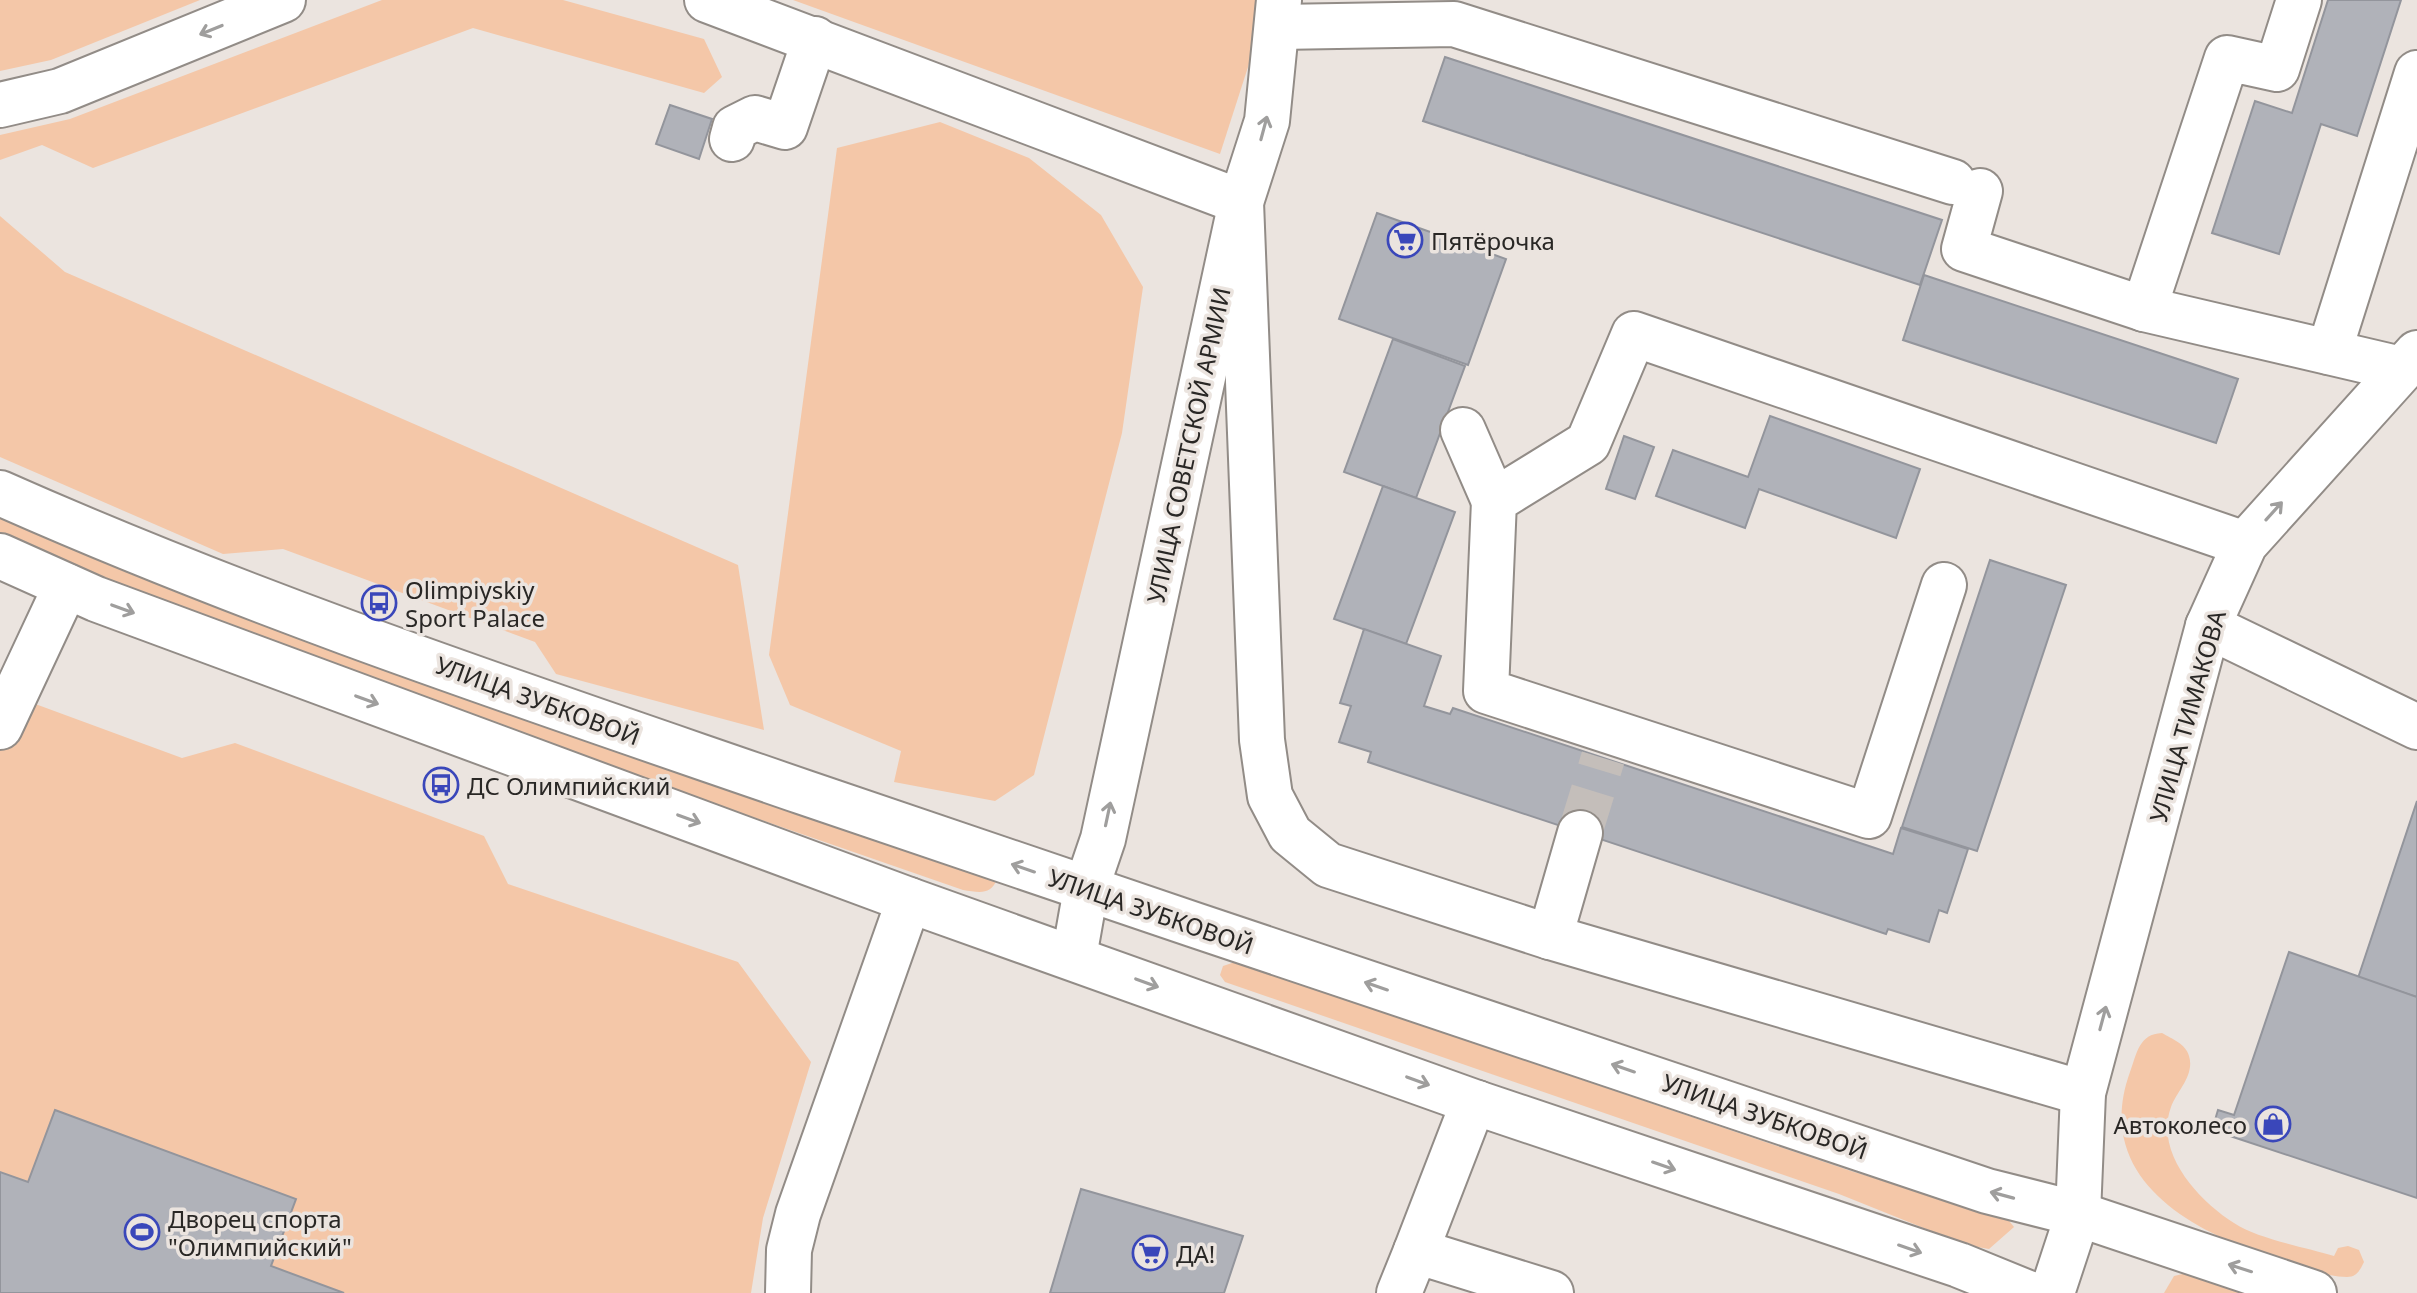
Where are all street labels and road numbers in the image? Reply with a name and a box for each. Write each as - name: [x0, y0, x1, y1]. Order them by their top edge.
- street label: УЛИЦА СОВЕТСКОЙ АРМИИ: [1138, 284, 1238, 606]
- street label: УЛИЦА ТИМАКОВА: [2141, 605, 2233, 826]
- street label: УЛИЦА ЗУБКОВОЙ: [431, 648, 645, 752]
- street label: УЛИЦА ЗУБКОВОЙ: [1044, 860, 1258, 962]
- street label: УЛИЦА ЗУБКОВОЙ: [1658, 1065, 1872, 1167]

